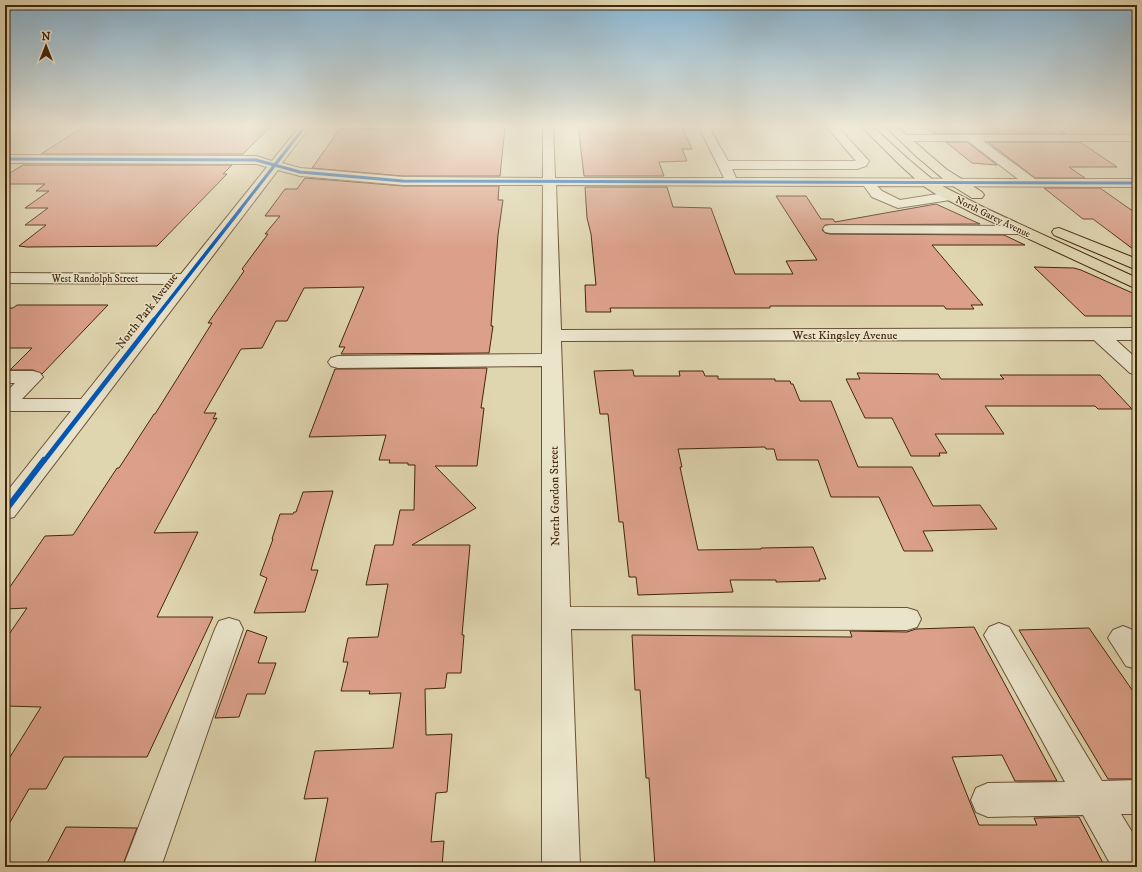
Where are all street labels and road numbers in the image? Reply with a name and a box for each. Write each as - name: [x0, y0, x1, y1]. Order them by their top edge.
- street label: North Garey Avenue: [954, 194, 1032, 240]
- street label: North Park Avenue: [113, 270, 181, 352]
- street label: West Randolph Street: [51, 273, 138, 285]
- street label: West Kingsley Avenue: [792, 328, 897, 343]
- street label: North Gordon Street: [547, 446, 563, 546]

